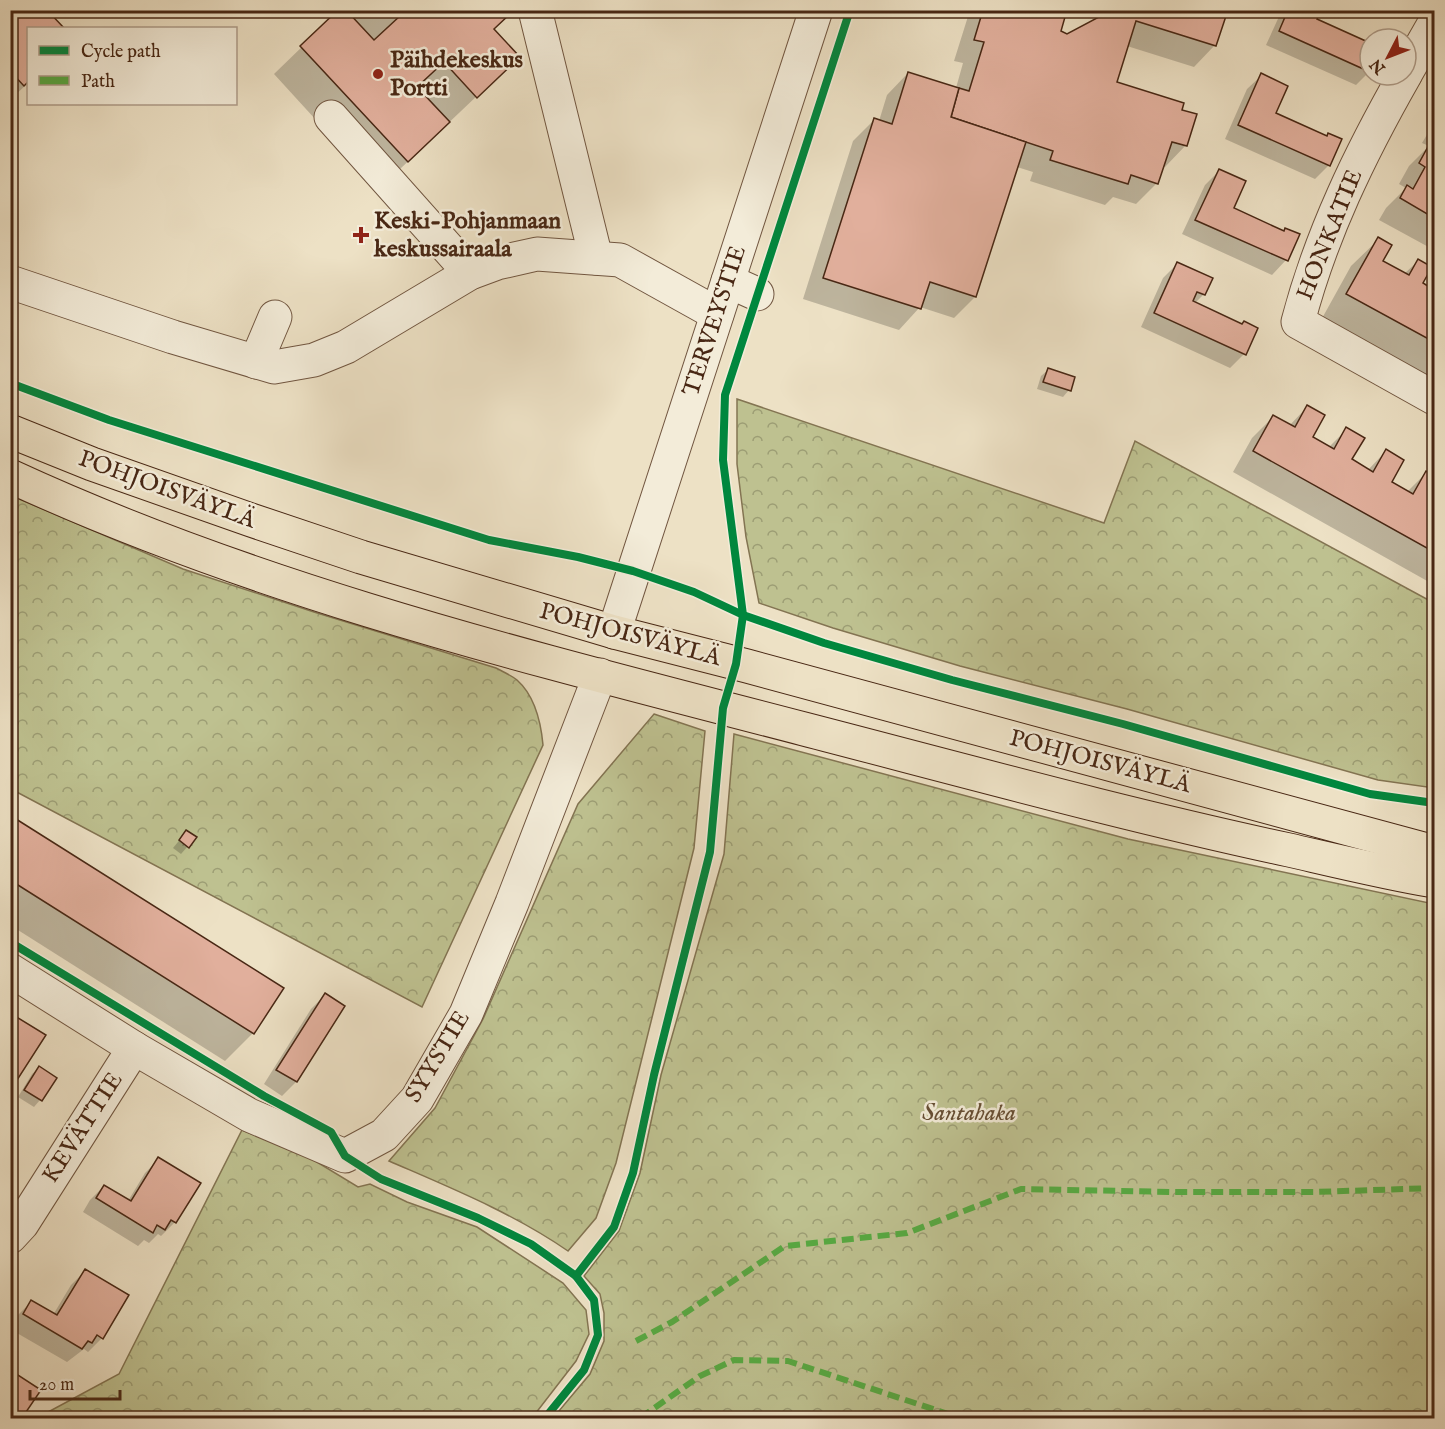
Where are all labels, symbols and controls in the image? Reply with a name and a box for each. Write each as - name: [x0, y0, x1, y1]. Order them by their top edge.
- legend: [27, 27, 237, 105]
- north arrow: [1358, 27, 1418, 87]
- text: Cycle path: [81, 41, 161, 64]
- place label: Päihdekeskus Portti: [390, 45, 524, 104]
- text: N: [1366, 54, 1391, 78]
- marker: Päihdekeskus Portti: [371, 67, 385, 81]
- text: Path: [81, 71, 115, 94]
- street label: HONKATIE: [1290, 165, 1370, 305]
- place label: Keski-Pohjanmaan keskussairaala: [373, 206, 561, 265]
- marker: Keski-Pohjanmaan keskussairaala: [352, 226, 370, 244]
- street label: TERVEYSTIE: [676, 242, 754, 400]
- street label: POHJOISVÄYLÄ: [74, 444, 261, 537]
- street label: POHJOISVÄYLÄ: [536, 596, 725, 674]
- street label: POHJOISVÄYLÄ: [1006, 723, 1195, 801]
- street label: SYYSTIE: [398, 1005, 478, 1109]
- street label: KEVÄTTIE: [36, 1067, 130, 1189]
- park label: Santahaka: [922, 1098, 1016, 1129]
- scale bar: [30, 1363, 120, 1401]
- text: 20 m: [39, 1374, 74, 1397]

